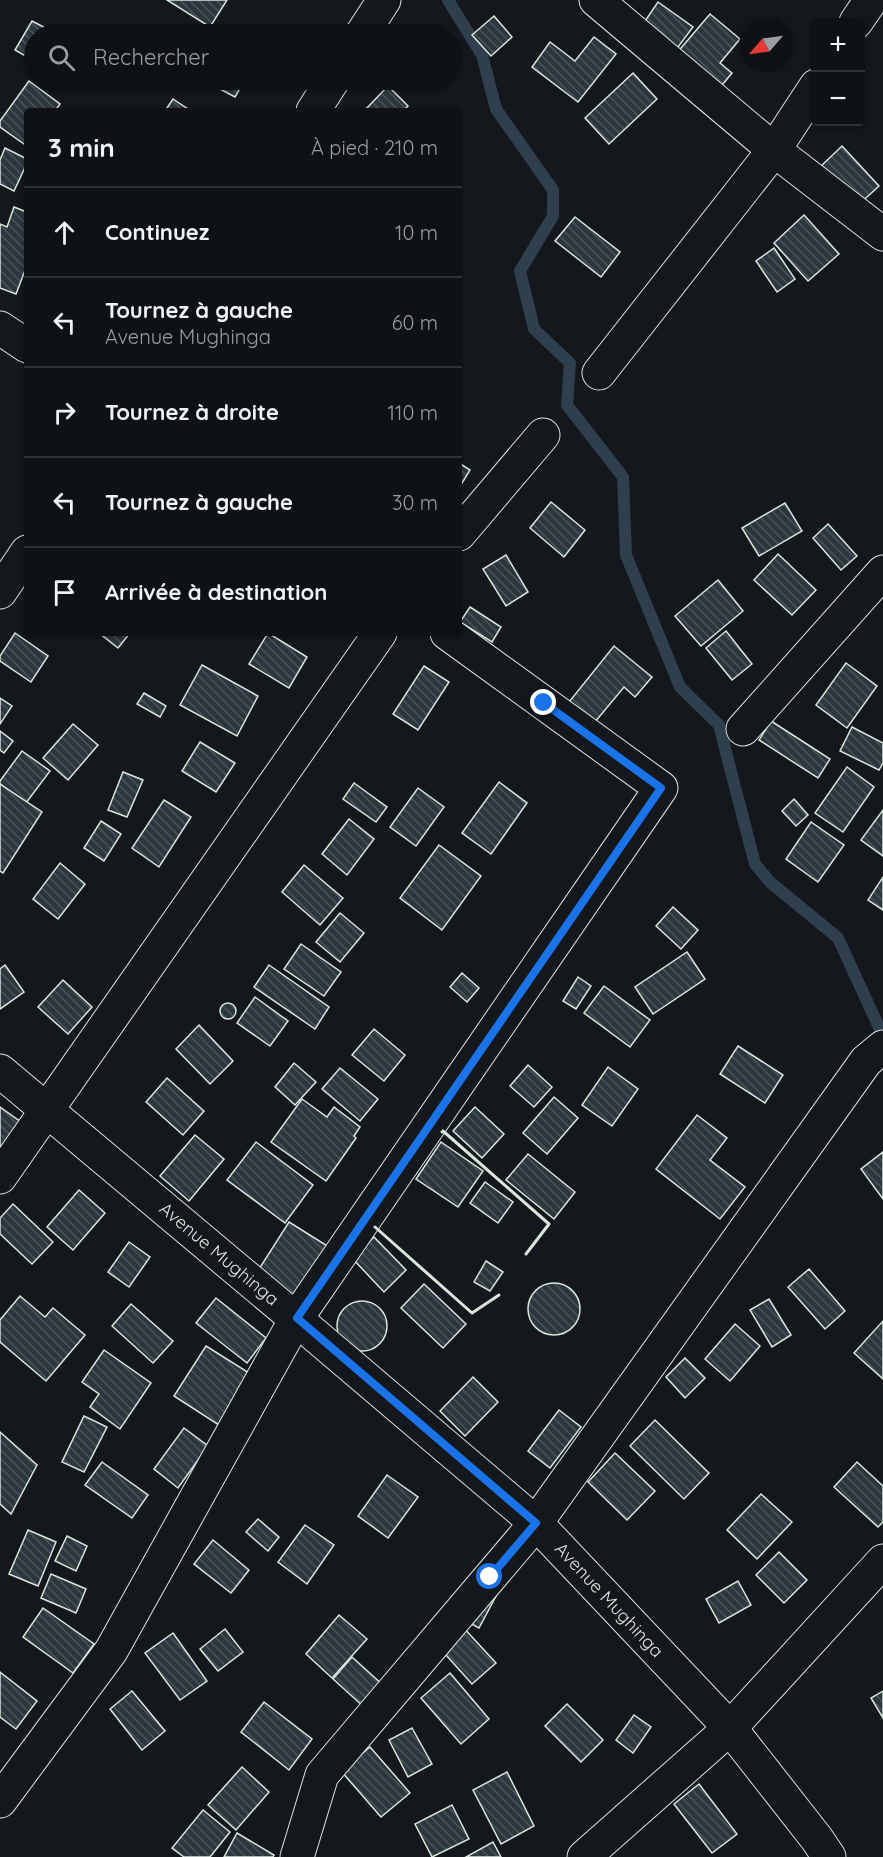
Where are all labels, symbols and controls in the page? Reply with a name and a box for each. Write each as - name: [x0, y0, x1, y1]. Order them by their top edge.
- north arrow: [739, 18, 793, 72]
- map controls: [811, 18, 865, 126]
- button: +: [811, 18, 865, 72]
- search box: [24, 24, 462, 90]
- icon: search: [45, 41, 78, 74]
- text: Rechercher: [93, 43, 209, 71]
- button: −: [811, 72, 865, 126]
- text: 3 min: [48, 131, 115, 164]
- text: À pied · 210 m: [311, 135, 438, 160]
- icon: ahead: [48, 216, 81, 249]
- text: Continuez: [105, 218, 209, 246]
- text: 10 m: [395, 220, 438, 245]
- text: Tournez à gauche: [105, 296, 293, 324]
- icon: left: [48, 306, 81, 339]
- text: 60 m: [392, 310, 438, 335]
- text: Avenue Mughinga: [105, 324, 271, 349]
- icon: right: [48, 396, 81, 429]
- text: Tournez à droite: [105, 398, 279, 426]
- text: 110 m: [388, 400, 438, 425]
- icon: left: [48, 486, 81, 519]
- text: Tournez à gauche: [105, 488, 293, 516]
- text: 30 m: [392, 490, 438, 515]
- icon: arrive: [48, 576, 81, 609]
- text: Arrivée à destination: [105, 578, 327, 606]
- route end: [530, 689, 556, 715]
- street label: Avenue Mughinga: [155, 1197, 284, 1310]
- street label: Avenue Mughinga: [550, 1537, 669, 1662]
- route start: [476, 1563, 502, 1589]

